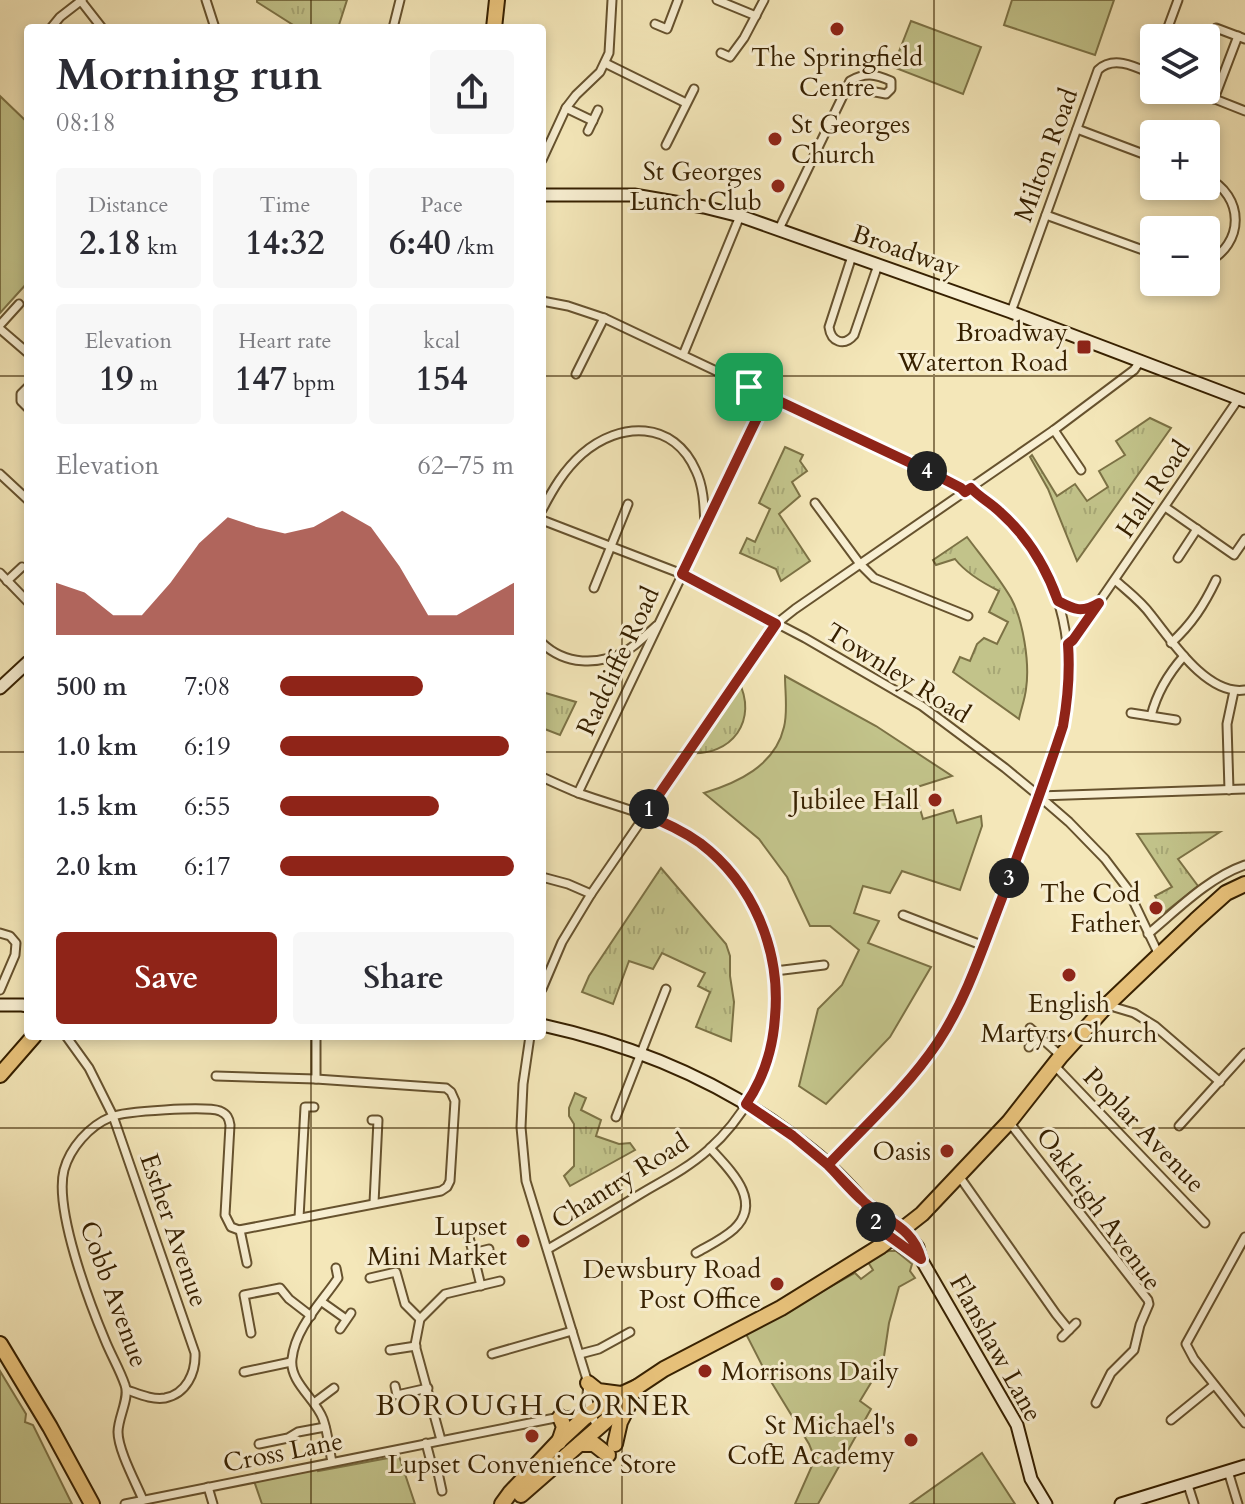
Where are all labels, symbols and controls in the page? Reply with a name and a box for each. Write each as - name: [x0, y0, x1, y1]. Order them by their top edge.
- marker: The Springfield Centre: [828, 20, 846, 38]
- map controls: [1140, 24, 1220, 296]
- button: layers: [1140, 24, 1220, 104]
- place label: The Springfield Centre: [751, 40, 923, 105]
- text: Morning run: [56, 45, 322, 105]
- button: share: [430, 50, 514, 134]
- street label: Milton Road: [1006, 83, 1086, 227]
- text: 08:18: [56, 105, 116, 140]
- place label: St Georges Church: [791, 107, 910, 172]
- button: +: [1140, 120, 1220, 200]
- marker: St Georges Church: [766, 130, 784, 148]
- place label: St Georges Lunch Club: [629, 154, 762, 219]
- marker: St Georges Lunch Club: [769, 177, 787, 195]
- text: Distance: [88, 190, 169, 220]
- text: Time: [260, 190, 310, 220]
- text: Pace: [420, 190, 463, 220]
- street label: Broadway: [847, 216, 965, 286]
- button: −: [1140, 216, 1220, 296]
- text: 2.18: [79, 220, 141, 266]
- text: 14:32: [245, 220, 325, 266]
- text: 6:40: [389, 220, 451, 266]
- text: km: [141, 232, 178, 262]
- text: /km: [451, 232, 494, 262]
- place label: Broadway Waterton Road: [896, 315, 1068, 380]
- text: Elevation: [85, 326, 172, 356]
- text: Heart rate: [238, 326, 332, 356]
- text: kcal: [423, 326, 460, 356]
- marker: Broadway Waterton Road: [1075, 338, 1093, 356]
- pin: [715, 353, 783, 421]
- text: 19: [99, 356, 133, 402]
- text: 147: [235, 356, 287, 402]
- text: 154: [416, 356, 468, 402]
- icon: arrive: [727, 365, 771, 409]
- text: m: [133, 368, 158, 398]
- text: bpm: [287, 368, 335, 398]
- street label: Hall Road: [1108, 433, 1198, 545]
- text: Elevation: [56, 448, 159, 483]
- text: 62–75 m: [417, 448, 514, 483]
- pin: 4: [907, 451, 947, 491]
- text: 4: [921, 456, 933, 486]
- street label: Radcliffe Road: [568, 581, 668, 741]
- street label: Townley Road: [819, 614, 977, 732]
- text: 500 m: [56, 669, 127, 704]
- text: 7:08: [184, 669, 231, 704]
- text: 1.0 km: [56, 729, 137, 764]
- text: 6:19: [184, 729, 231, 764]
- place label: Jubilee Hall: [787, 783, 919, 818]
- text: 1.5 km: [56, 789, 137, 824]
- text: 6:55: [184, 789, 231, 824]
- pin: 1: [629, 789, 669, 829]
- marker: Jubilee Hall: [926, 791, 944, 809]
- text: 1: [643, 794, 655, 824]
- text: 2.0 km: [56, 849, 137, 884]
- text: 6:17: [184, 849, 231, 884]
- pin: 3: [989, 858, 1029, 898]
- text: 3: [1003, 863, 1015, 893]
- place label: The Cod Father: [1040, 876, 1141, 941]
- marker: The Cod Father: [1147, 899, 1165, 917]
- button: Save: [56, 932, 277, 1024]
- button: Share: [293, 932, 514, 1024]
- marker: English Martyrs Church: [1060, 966, 1078, 984]
- place label: English Martyrs Church: [981, 986, 1157, 1051]
- street label: Poplar Avenue: [1075, 1060, 1213, 1200]
- street label: Oakleigh Avenue: [1028, 1120, 1170, 1298]
- street label: Chantry Road: [545, 1125, 695, 1237]
- place label: Oasis: [873, 1134, 931, 1169]
- marker: Oasis: [938, 1142, 956, 1160]
- street label: Esther Avenue: [131, 1149, 217, 1311]
- pin: 2: [856, 1202, 896, 1242]
- text: 2: [870, 1207, 882, 1237]
- place label: Lupset Mini Market: [367, 1209, 507, 1274]
- street label: Cobb Avenue: [71, 1216, 157, 1372]
- marker: Lupset Mini Market: [514, 1232, 532, 1250]
- place label: Dewsbury Road Post Office: [583, 1252, 761, 1317]
- street label: Flanshaw Lane: [941, 1268, 1051, 1428]
- marker: Dewsbury Road Post Office: [768, 1275, 786, 1293]
- place label: Morrisons Daily: [721, 1354, 899, 1389]
- marker: Morrisons Daily: [696, 1362, 714, 1380]
- district label: BOROUGH CORNER: [376, 1387, 692, 1425]
- place label: St Michael's CofE Academy: [727, 1408, 895, 1473]
- street label: Cross Lane: [220, 1423, 346, 1481]
- marker: Lupset Convenience Store: [523, 1427, 541, 1445]
- marker: St Michael's CofE Academy: [902, 1431, 920, 1449]
- place label: Lupset Convenience Store: [387, 1447, 677, 1482]

